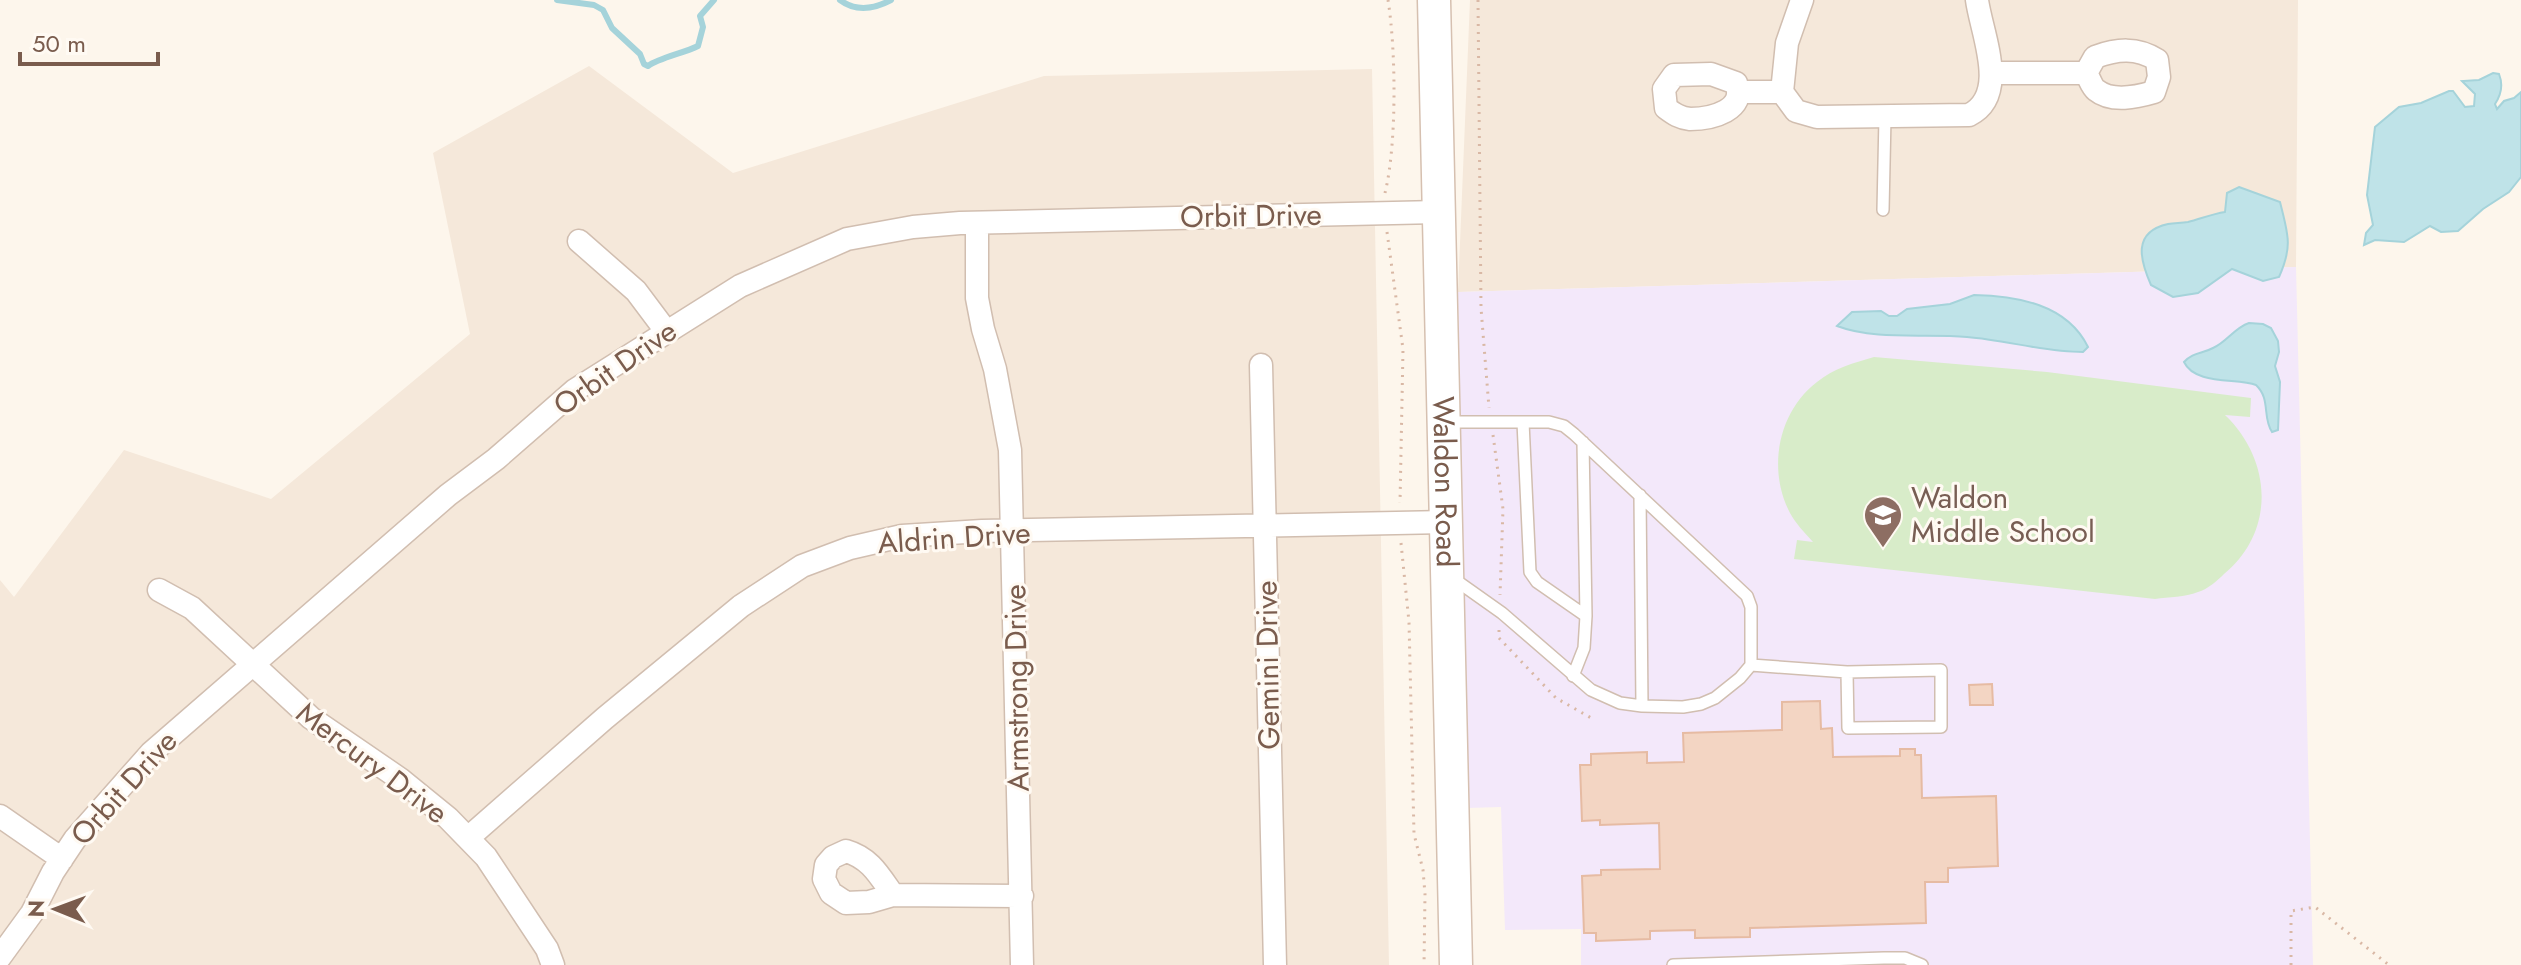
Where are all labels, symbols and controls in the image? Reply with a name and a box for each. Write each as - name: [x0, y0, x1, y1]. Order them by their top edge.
- scale bar: [20, 16, 158, 66]
- text: 50 m: [32, 26, 86, 61]
- street label: Orbit Drive: [1180, 193, 1322, 238]
- street label: Orbit Drive: [544, 309, 685, 426]
- street label: Waldon Road: [1422, 396, 1469, 568]
- place label: Waldon Middle School: [1911, 476, 2095, 553]
- school or university icon: Waldon Middle School: [1862, 494, 1904, 549]
- street label: Aldrin Drive: [876, 511, 1032, 564]
- street label: Gemini Drive: [1245, 580, 1290, 750]
- street label: Armstrong Drive: [993, 584, 1040, 792]
- street label: Mercury Drive: [288, 691, 457, 834]
- street label: Orbit Drive: [60, 721, 187, 855]
- north arrow: [16, 869, 96, 949]
- text: N: [20, 900, 52, 918]

